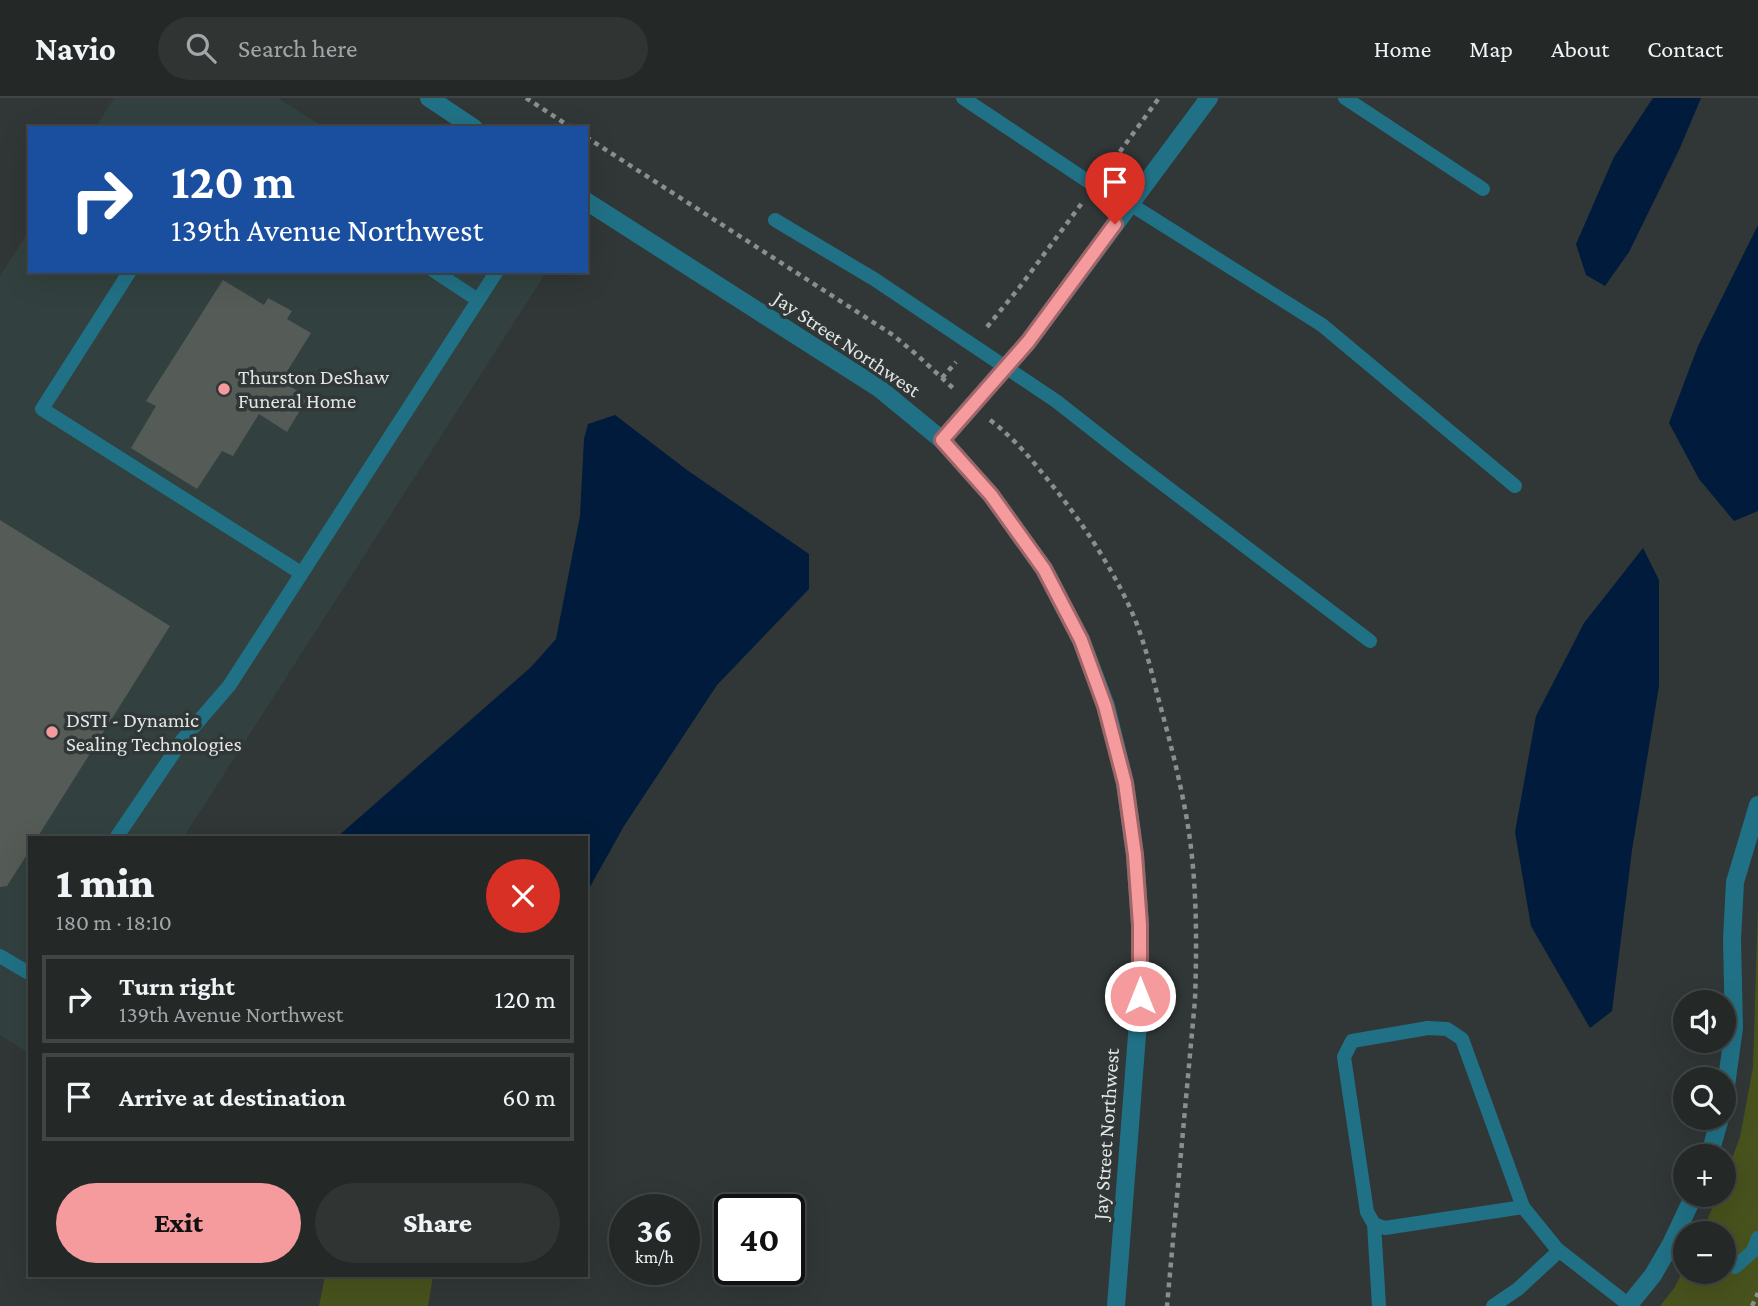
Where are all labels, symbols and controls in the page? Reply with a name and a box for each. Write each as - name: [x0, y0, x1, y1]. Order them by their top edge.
- search box: [158, 17, 648, 80]
- icon: search: [182, 29, 220, 67]
- text: Navio: [35, 30, 116, 67]
- text: Search here: [238, 34, 357, 63]
- text: Home: [1374, 35, 1431, 62]
- text: Map: [1469, 35, 1513, 62]
- text: About: [1551, 35, 1609, 62]
- text: Contact: [1647, 35, 1723, 62]
- pin: [1085, 152, 1145, 224]
- icon: right: [56, 154, 147, 245]
- text: 120 m: [171, 154, 295, 209]
- icon: arrive: [1096, 163, 1134, 201]
- text: 139th Avenue Northwest: [171, 212, 483, 248]
- street label: Jay Street Northwest: [767, 285, 926, 403]
- place label: Thurston DeShaw Funeral Home: [238, 365, 390, 413]
- marker: Thurston DeShaw Funeral Home: [216, 381, 232, 397]
- place label: DSTI - Dynamic Sealing Technologies: [66, 708, 242, 756]
- marker: DSTI - Dynamic Sealing Technologies: [44, 724, 60, 740]
- text: 1 min: [56, 859, 154, 906]
- button: close: [486, 859, 560, 933]
- text: 180 m · 18:10: [56, 909, 172, 935]
- position arrow: [1103, 959, 1177, 1033]
- text: Turn right: [119, 972, 235, 1001]
- icon: right: [60, 980, 98, 1018]
- text: 120 m: [495, 985, 556, 1014]
- map controls: [1673, 990, 1736, 1284]
- button: sound: [1673, 990, 1736, 1053]
- text: 139th Avenue Northwest: [119, 1001, 343, 1027]
- street label: Jay Street Northwest: [1088, 1046, 1124, 1223]
- button: search: [1673, 1067, 1736, 1130]
- icon: arrive: [60, 1078, 98, 1116]
- text: Arrive at destination: [119, 1083, 346, 1112]
- text: 60 m: [502, 1083, 556, 1112]
- button: +: [1673, 1144, 1736, 1207]
- button: Exit: [56, 1183, 301, 1263]
- button: Share: [315, 1183, 560, 1263]
- speed limit sign: 40: [714, 1194, 805, 1285]
- text: 36: [636, 1211, 673, 1250]
- button: −: [1673, 1221, 1736, 1284]
- text: km/h: [635, 1247, 674, 1267]

